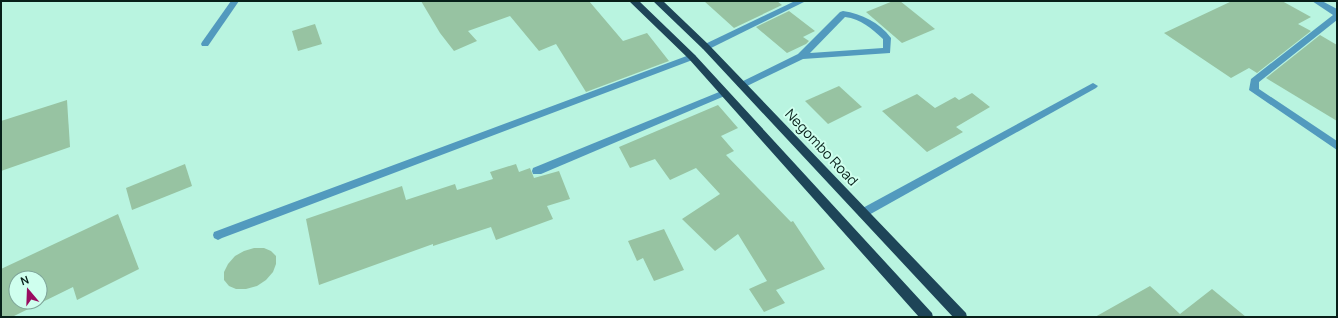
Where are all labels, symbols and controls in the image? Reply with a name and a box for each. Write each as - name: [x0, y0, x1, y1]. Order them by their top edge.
- street label: Negombo Road: [781, 104, 863, 190]
- north arrow: [8, 270, 48, 310]
- text: N: [18, 272, 31, 288]

